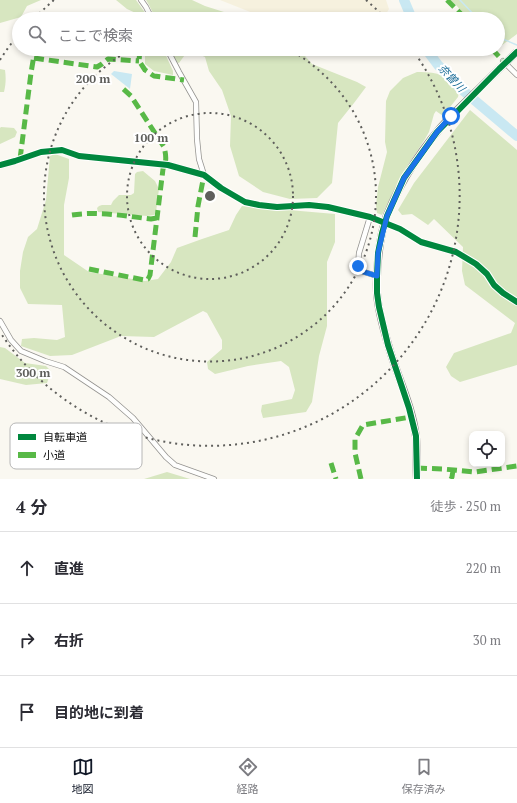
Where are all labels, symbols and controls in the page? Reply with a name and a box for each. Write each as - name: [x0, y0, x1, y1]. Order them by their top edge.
- search box: [12, 12, 505, 56]
- icon: search: [26, 23, 48, 45]
- text: ここで検索: [58, 25, 133, 45]
- water label: 奈曽川: [436, 61, 469, 96]
- text: 200 m: [76, 71, 110, 86]
- route start: [442, 107, 460, 125]
- text: 100 m: [134, 130, 168, 145]
- centre of rings: [203, 189, 217, 203]
- route end: [349, 257, 367, 275]
- text: 300 m: [16, 365, 50, 380]
- legend: [10, 423, 142, 469]
- text: 自転車道: [43, 430, 87, 444]
- map controls: [469, 431, 505, 467]
- button: locate: [469, 431, 505, 467]
- text: 小道: [43, 448, 65, 462]
- text: 4 分: [16, 495, 47, 518]
- text: 徒歩 · 250 m: [430, 497, 501, 515]
- icon: ahead: [16, 557, 38, 579]
- text: 直進: [54, 558, 84, 578]
- text: 220 m: [466, 559, 501, 577]
- icon: right: [16, 629, 38, 651]
- text: 右折: [54, 630, 84, 650]
- text: 30 m: [473, 631, 501, 649]
- icon: arrive: [16, 701, 38, 723]
- text: 目的地に到着: [54, 702, 144, 722]
- tab: 地図: [72, 756, 94, 796]
- tab: 経路: [237, 756, 259, 796]
- tab: 保存済み: [402, 756, 446, 796]

